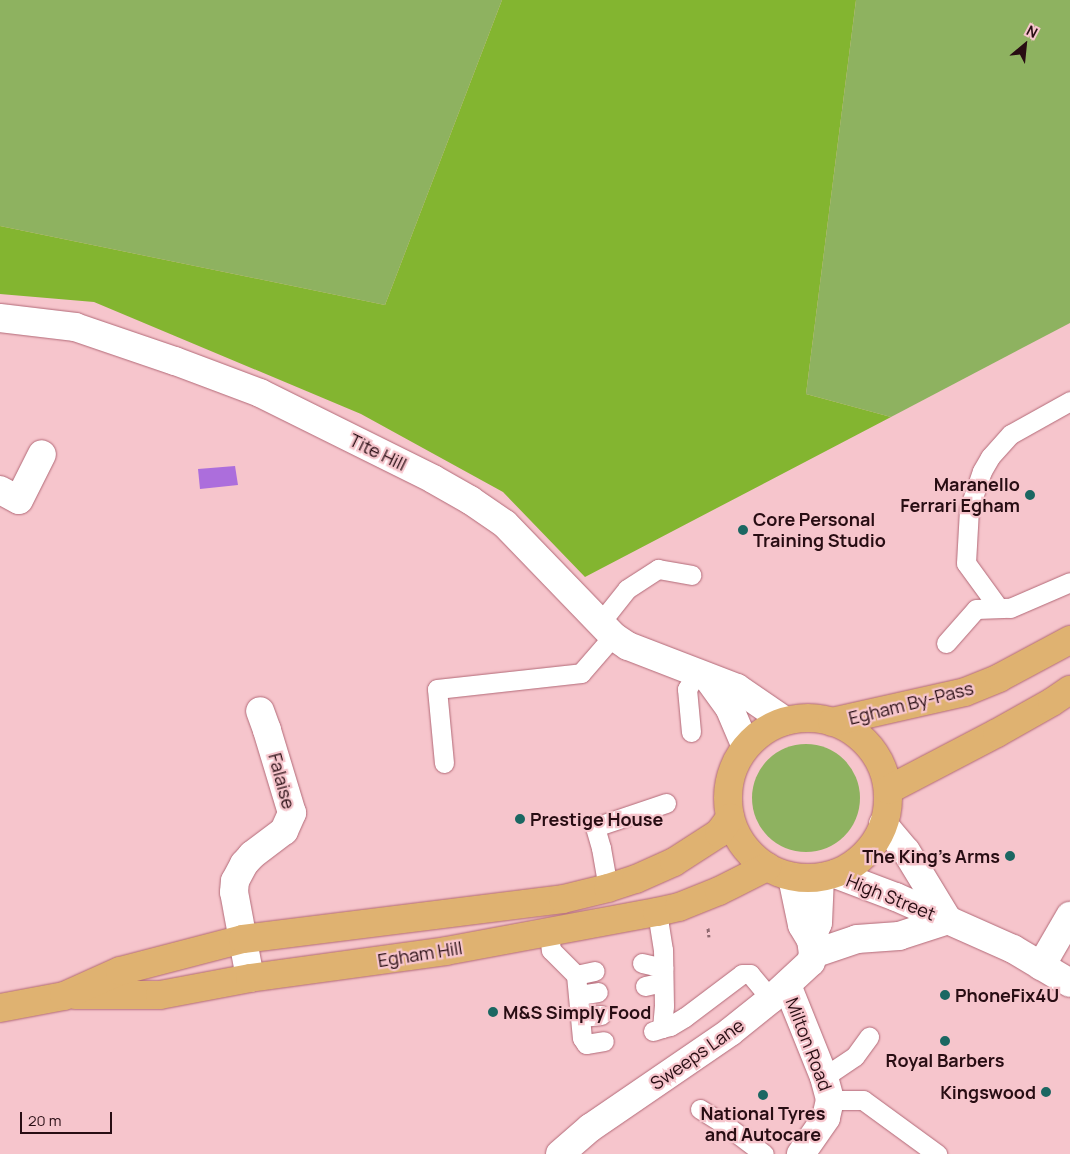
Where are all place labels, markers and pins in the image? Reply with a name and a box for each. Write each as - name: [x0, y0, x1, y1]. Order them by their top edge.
- place label: Maranello Ferrari Egham: [900, 474, 1020, 516]
- marker: Maranello Ferrari Egham: [1024, 489, 1036, 501]
- place label: Core Personal Training Studio: [753, 509, 886, 552]
- marker: Core Personal Training Studio: [737, 524, 749, 536]
- place label: Prestige House: [530, 808, 663, 830]
- marker: Prestige House: [514, 813, 526, 825]
- place label: The King's Arms: [863, 845, 1000, 867]
- marker: The King's Arms: [1004, 850, 1016, 862]
- place label: PhoneFix4U: [955, 984, 1059, 1006]
- marker: PhoneFix4U: [939, 989, 951, 1001]
- place label: M&S Simply Food: [503, 1001, 651, 1023]
- marker: M&S Simply Food: [487, 1006, 499, 1018]
- marker: Royal Barbers: [939, 1035, 951, 1047]
- place label: Royal Barbers: [886, 1049, 1004, 1071]
- place label: Kingswood: [940, 1081, 1036, 1103]
- marker: Kingswood: [1040, 1086, 1052, 1098]
- marker: National Tyres and Autocare: [757, 1089, 769, 1101]
- place label: National Tyres and Autocare: [701, 1103, 825, 1146]

